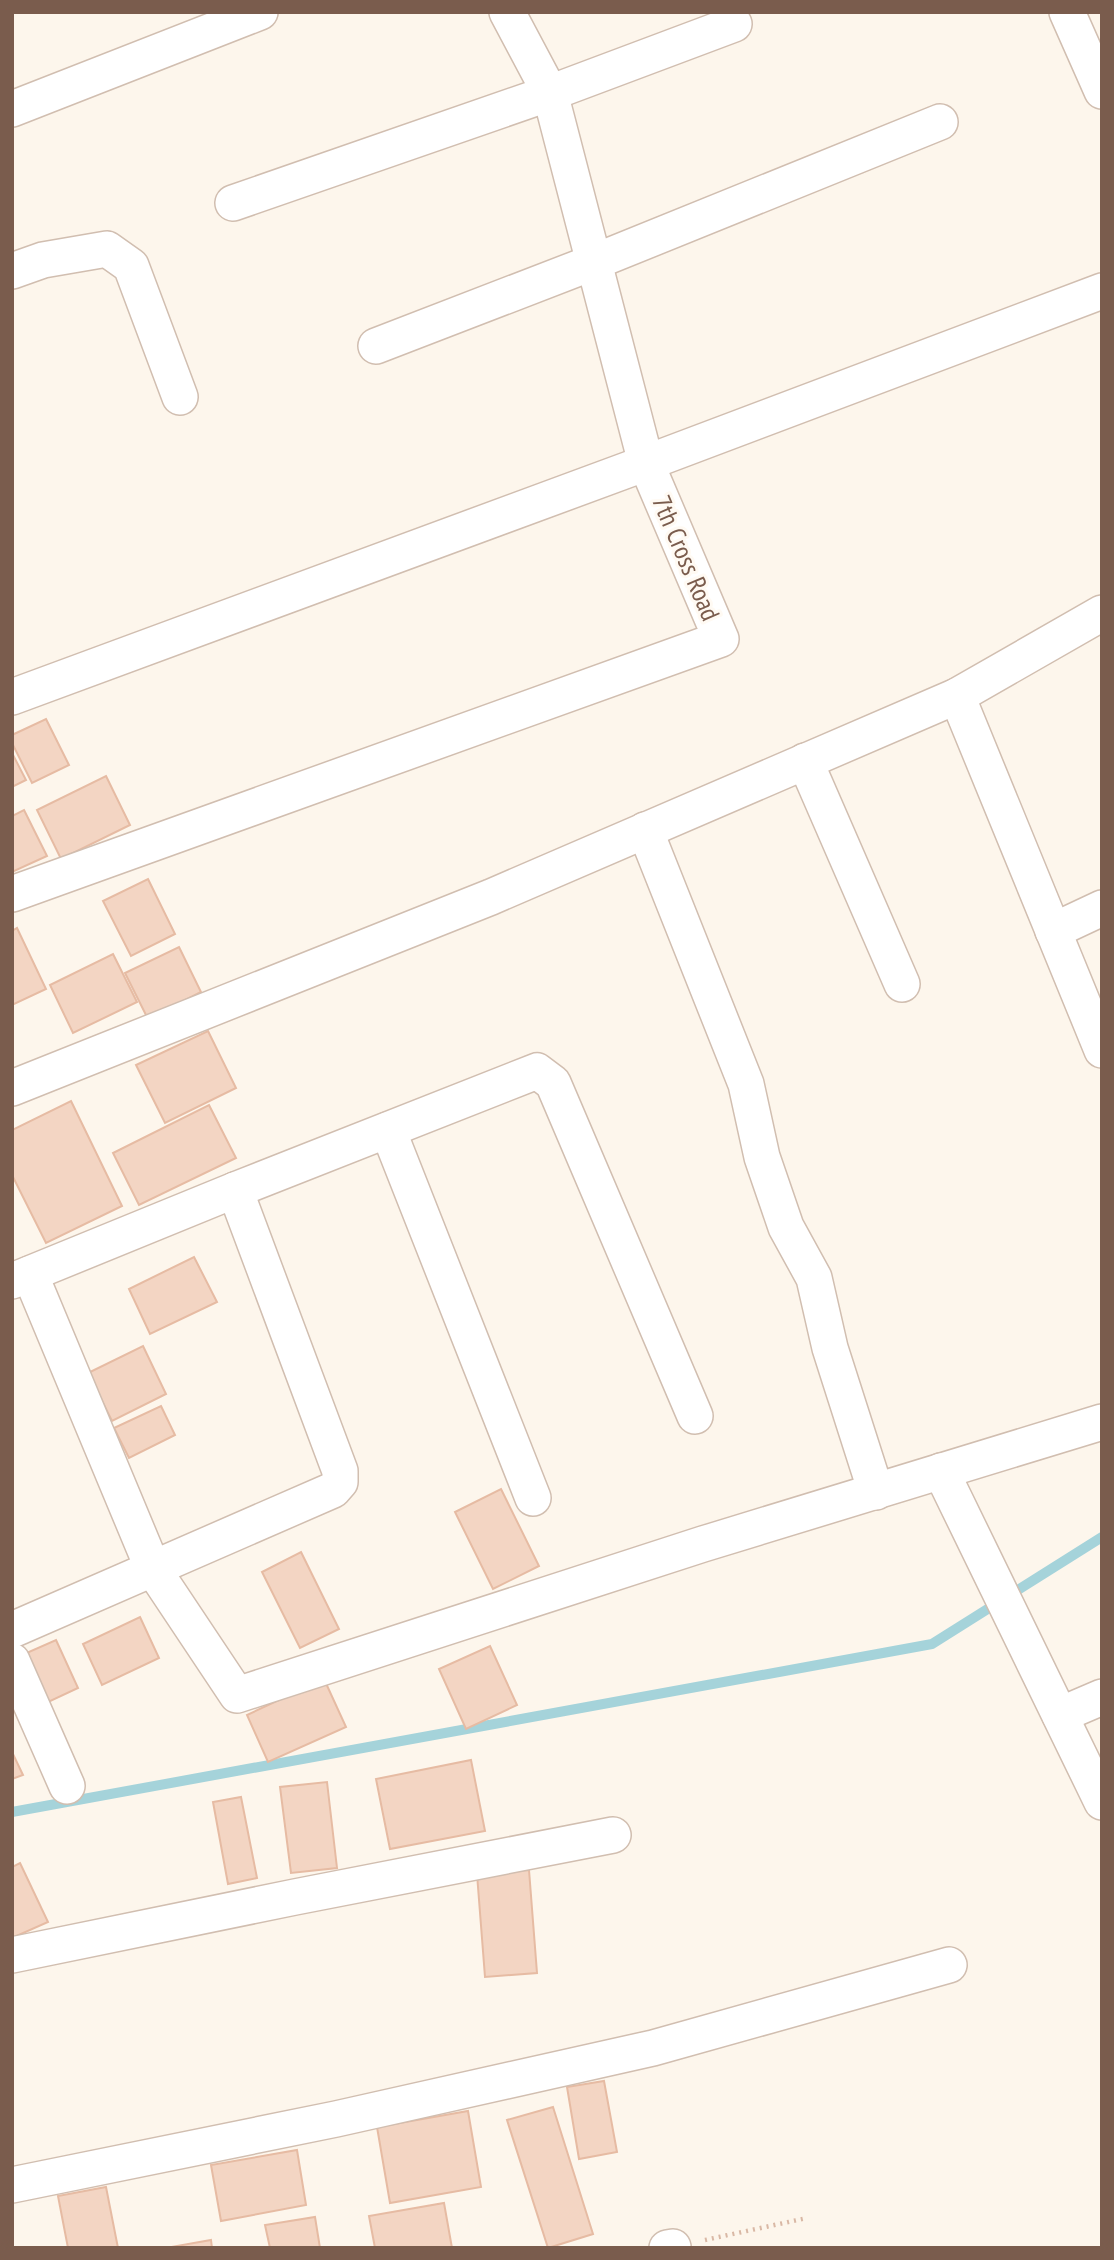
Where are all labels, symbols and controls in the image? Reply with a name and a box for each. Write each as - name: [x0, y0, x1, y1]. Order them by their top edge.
- street label: 7th Cross Road: [645, 490, 728, 625]

